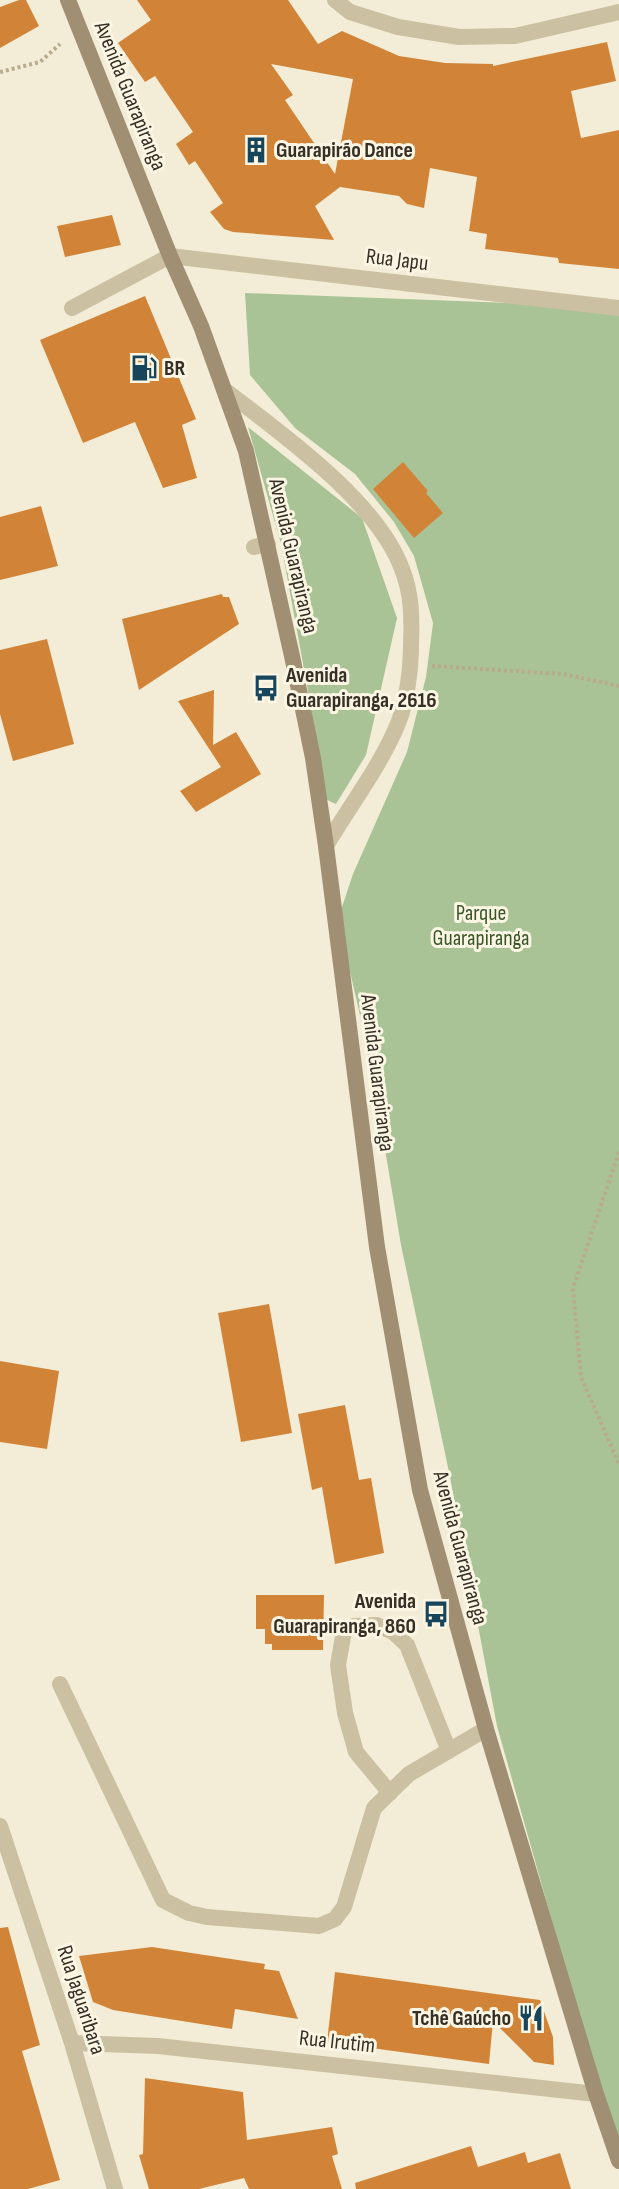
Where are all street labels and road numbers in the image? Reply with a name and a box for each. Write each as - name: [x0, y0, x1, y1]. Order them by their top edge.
- street label: Avenida Guarapiranga: [87, 17, 172, 174]
- street label: Rua Japu: [364, 243, 430, 277]
- street label: Avenida Guarapiranga: [262, 475, 324, 636]
- street label: Avenida Guarapiranga: [354, 992, 400, 1153]
- street label: Avenida Guarapiranga: [426, 1467, 494, 1628]
- street label: Rua Jaguaribara: [51, 1942, 111, 2058]
- street label: Rua Irutim: [298, 2025, 376, 2059]

